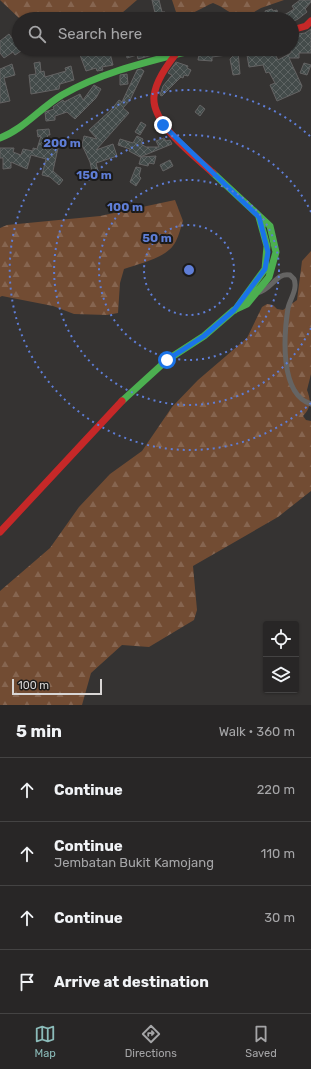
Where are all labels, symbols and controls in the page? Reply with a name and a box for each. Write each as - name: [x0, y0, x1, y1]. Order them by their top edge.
- search box: [12, 12, 299, 56]
- icon: search: [26, 23, 48, 45]
- text: Search here: [58, 25, 142, 43]
- route end: [154, 116, 172, 134]
- text: 200 m: [43, 136, 81, 150]
- text: 150 m: [76, 168, 112, 182]
- text: 100 m: [107, 200, 143, 214]
- text: 50 m: [142, 231, 172, 245]
- centre of rings: [182, 263, 196, 277]
- route start: [158, 351, 176, 369]
- map controls: [263, 621, 299, 693]
- button: locate: [263, 621, 299, 657]
- button: layers: [263, 657, 299, 693]
- scale bar: [12, 677, 102, 696]
- text: 100 m: [18, 679, 49, 692]
- text: 5 min: [16, 721, 62, 741]
- text: Walk · 360 m: [219, 724, 295, 739]
- icon: ahead: [16, 779, 38, 801]
- text: Continue: [54, 781, 123, 799]
- text: 220 m: [257, 782, 295, 797]
- text: Continue: [54, 837, 123, 855]
- icon: ahead: [16, 843, 38, 865]
- text: 110 m: [261, 846, 295, 861]
- text: Jembatan Bukit Kamojang: [54, 855, 214, 870]
- icon: ahead: [16, 907, 38, 929]
- text: Continue: [54, 909, 123, 927]
- text: 30 m: [264, 910, 295, 925]
- icon: arrive: [16, 971, 38, 993]
- text: Arrive at destination: [54, 973, 209, 991]
- tab: Map: [34, 1023, 56, 1060]
- tab: Directions: [125, 1023, 177, 1060]
- tab: Saved: [245, 1023, 277, 1060]

